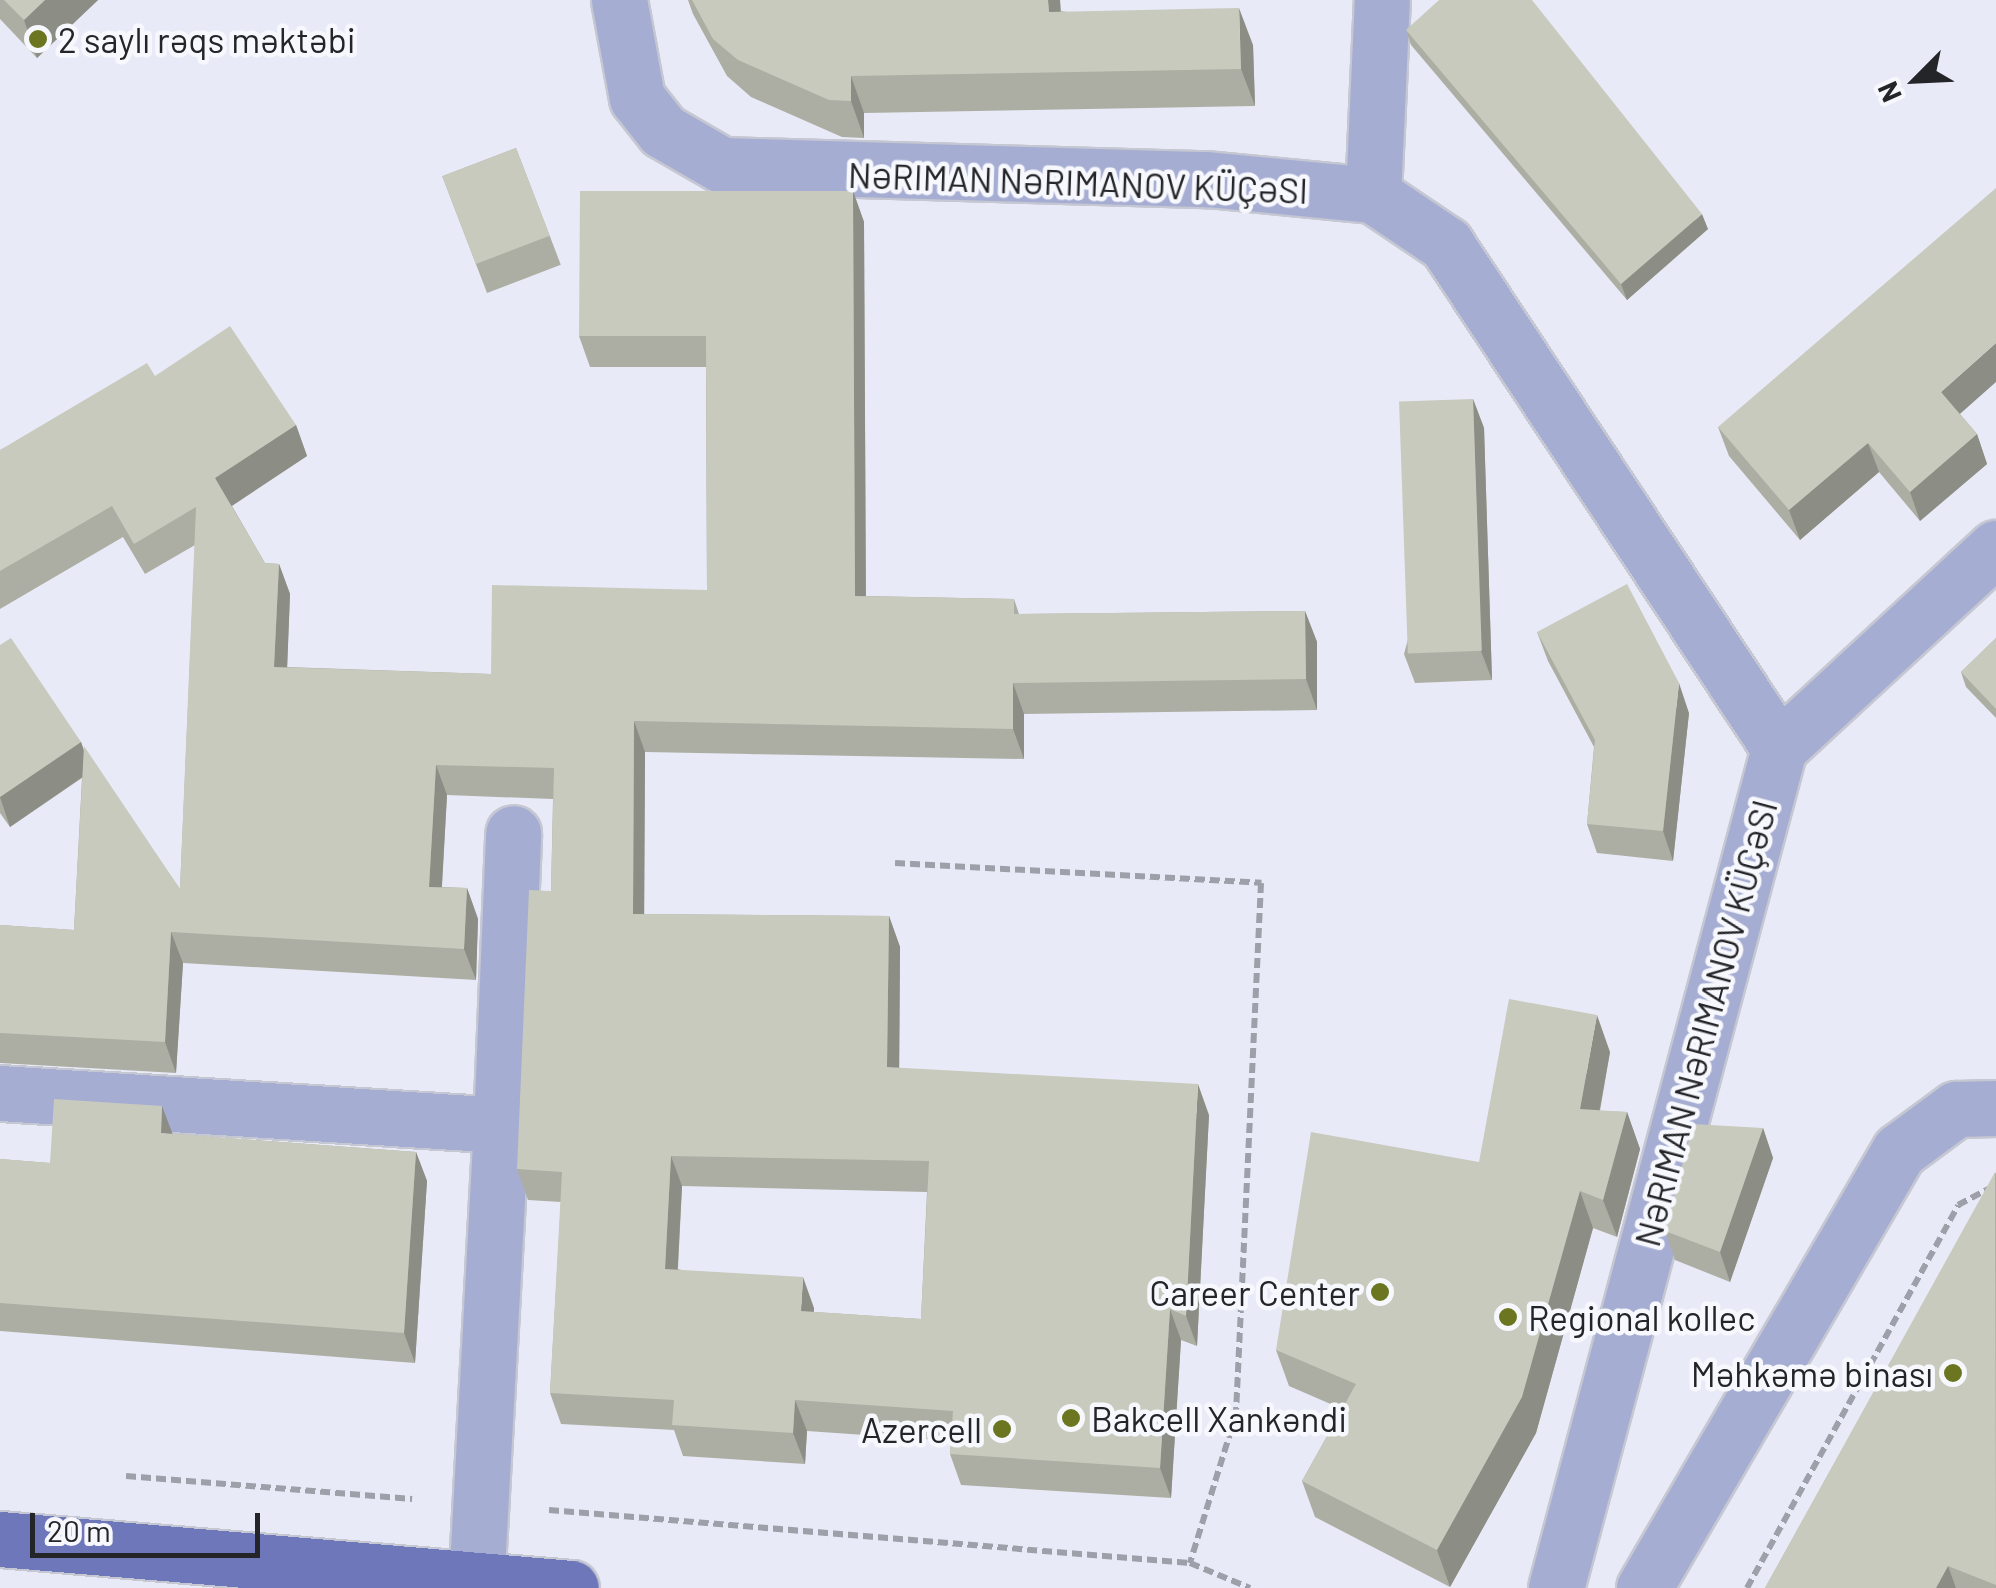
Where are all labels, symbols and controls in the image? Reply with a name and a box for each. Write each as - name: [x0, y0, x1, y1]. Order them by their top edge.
- place label: 2 saylı rəqs məktəbi: [58, 18, 356, 60]
- marker: 2 saylı rəqs məktəbi: [27, 28, 49, 50]
- north arrow: [1866, 30, 1966, 130]
- text: N: [1869, 77, 1908, 108]
- street label: NƏRIMAN NƏRIMANOV KÜÇƏSI: [847, 153, 1309, 211]
- street label: NƏRIMAN NƏRIMANOV KÜÇƏSI: [1625, 795, 1785, 1251]
- place label: Career Center: [1149, 1271, 1360, 1313]
- marker: Career Center: [1369, 1281, 1391, 1303]
- place label: Regional kollec: [1528, 1296, 1755, 1338]
- marker: Regional kollec: [1497, 1306, 1519, 1328]
- place label: Məhkəmə binası: [1691, 1352, 1933, 1394]
- marker: Məhkəmə binası: [1942, 1362, 1964, 1384]
- place label: Bakcell Xankəndi: [1091, 1397, 1347, 1439]
- marker: Bakcell Xankəndi: [1060, 1407, 1082, 1429]
- place label: Azercell: [861, 1408, 982, 1450]
- marker: Azercell: [991, 1418, 1013, 1440]
- scale bar: [35, 1493, 265, 1555]
- text: 20 m: [47, 1512, 111, 1548]

